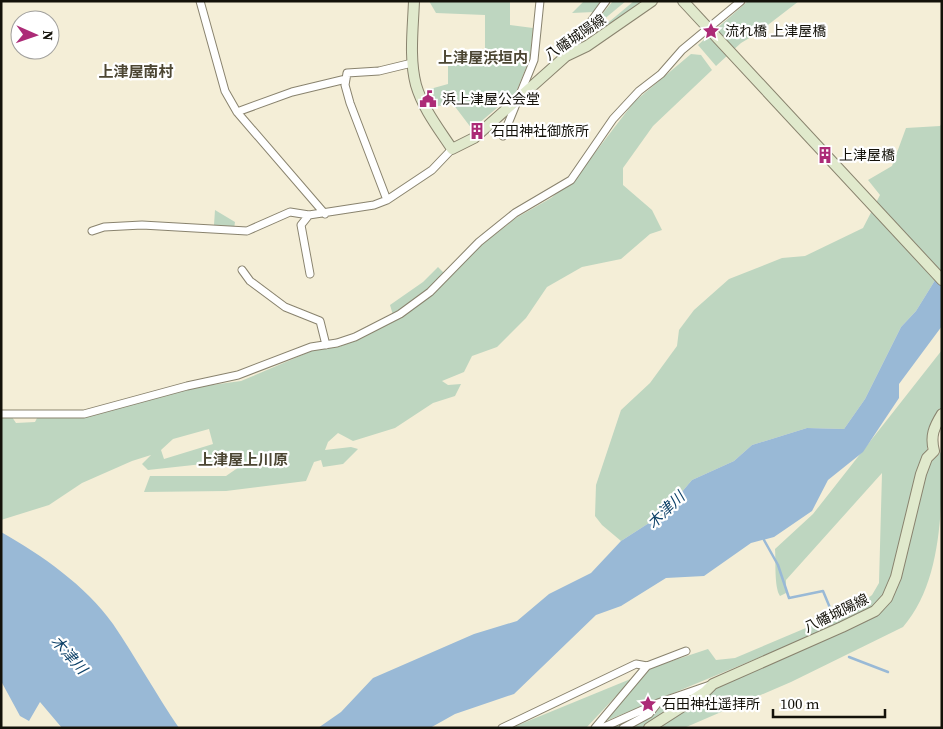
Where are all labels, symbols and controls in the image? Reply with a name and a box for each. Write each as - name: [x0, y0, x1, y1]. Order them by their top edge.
- street label: 八幡城陽線: [540, 9, 610, 65]
- north arrow: [10, 10, 60, 60]
- place icon: 流れ橋 上津屋橋: [701, 21, 721, 41]
- place label: 流れ橋 上津屋橋: [725, 21, 826, 41]
- text: N: [38, 30, 58, 41]
- district label: 上津屋浜垣内: [438, 47, 528, 68]
- district label: 上津屋南村: [98, 61, 174, 82]
- public building icon: 浜上津屋公会堂: [418, 89, 438, 109]
- place label: 浜上津屋公会堂: [442, 89, 540, 109]
- building icon: 石田神社御旅所: [467, 121, 487, 141]
- place label: 石田神社御旅所: [491, 121, 589, 141]
- building icon: 上津屋橋: [815, 145, 835, 165]
- place label: 上津屋橋: [839, 145, 895, 165]
- district label: 上津屋上川原: [198, 449, 288, 470]
- water label: 木津川: [642, 485, 691, 533]
- street label: 八幡城陽線: [800, 589, 872, 637]
- water label: 木津川: [47, 631, 94, 680]
- scale bar: [773, 686, 886, 718]
- text: 100 m: [780, 693, 820, 714]
- place icon: 石田神社遥拝所: [638, 694, 658, 714]
- place label: 石田神社遥拝所: [662, 694, 760, 714]

